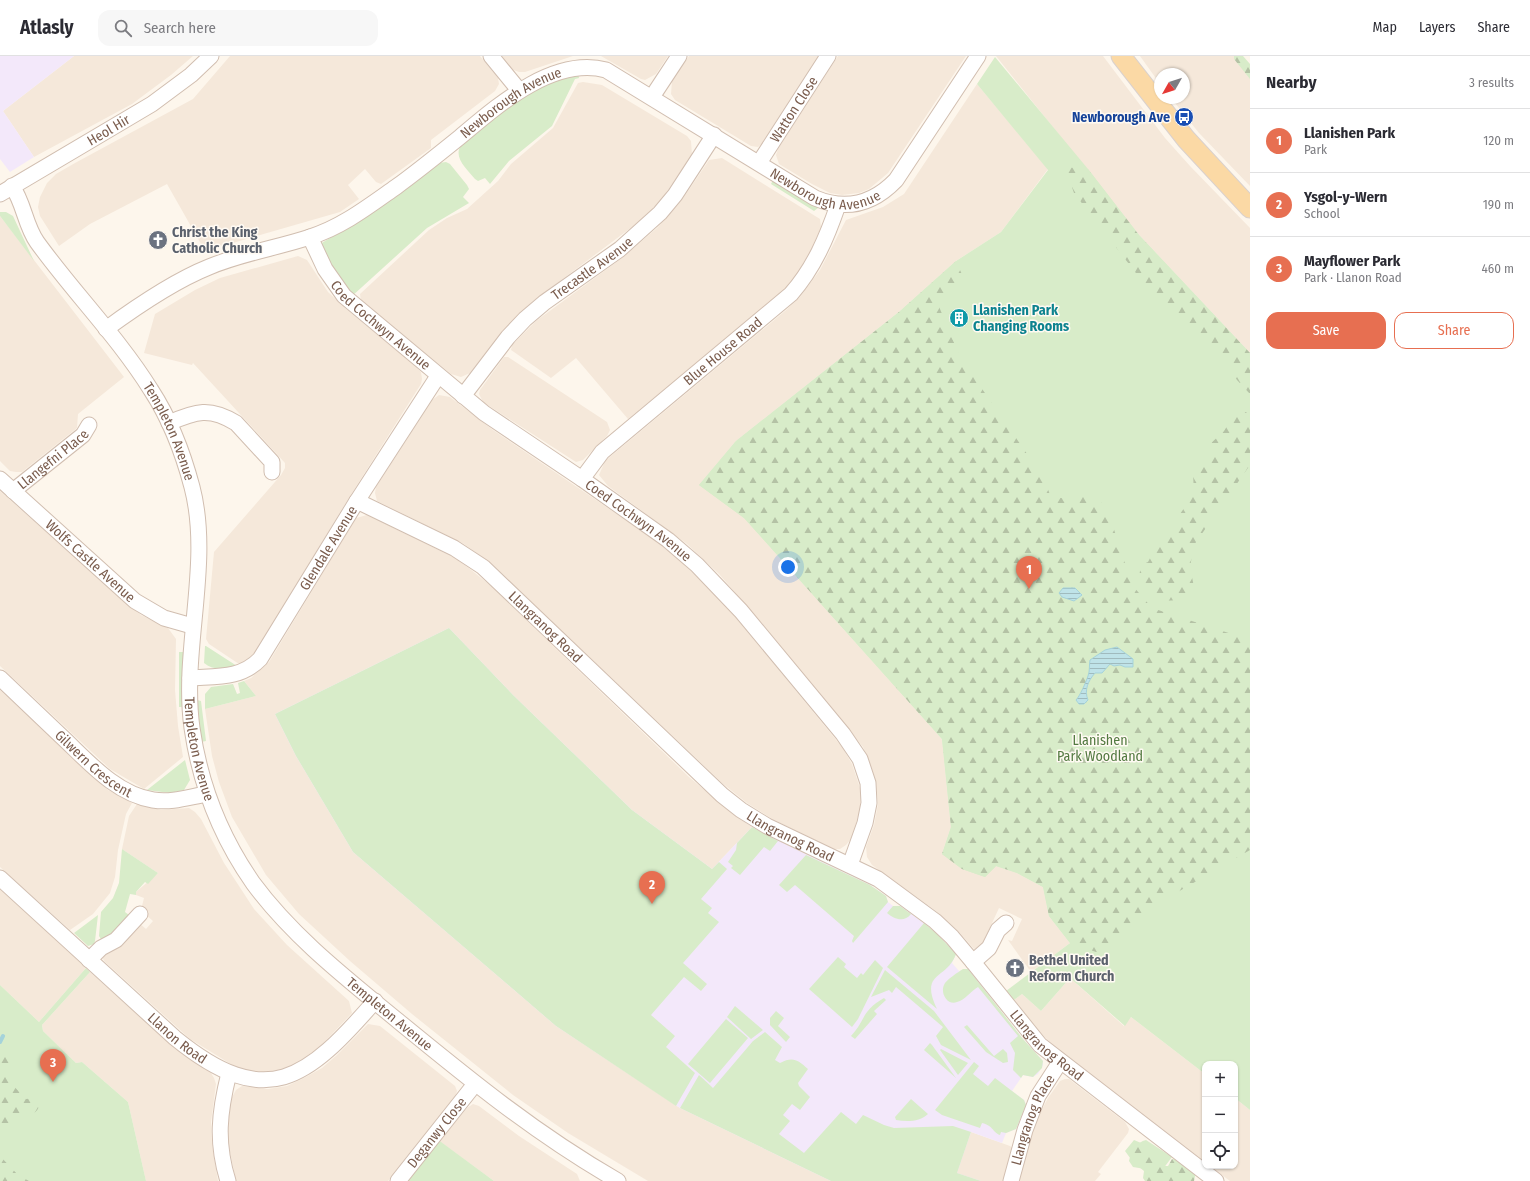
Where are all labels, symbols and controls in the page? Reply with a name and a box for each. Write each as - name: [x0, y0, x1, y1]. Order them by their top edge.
- search box: [98, 10, 378, 46]
- text: Atlasly: [20, 16, 74, 39]
- icon: search: [112, 17, 134, 39]
- text: Search here: [144, 19, 216, 37]
- text: Map: [1373, 19, 1397, 36]
- text: Layers: [1419, 19, 1455, 36]
- text: Share: [1477, 19, 1510, 36]
- street label: Newborough Avenue: [457, 64, 564, 142]
- north arrow: [1154, 68, 1190, 104]
- text: Nearby: [1266, 72, 1317, 93]
- street label: Watton Close: [767, 73, 822, 146]
- text: 3 results: [1469, 75, 1514, 90]
- bus stop icon: Newborough Ave: [1173, 106, 1195, 128]
- place label: Newborough Ave: [1072, 109, 1170, 126]
- street label: Heol Hir: [84, 111, 133, 149]
- text: Llanishen Park: [1304, 124, 1395, 142]
- text: 1: [1276, 133, 1282, 148]
- text: 120 m: [1483, 133, 1514, 148]
- text: Park: [1304, 142, 1327, 157]
- street label: Newborough Avenue: [767, 165, 884, 214]
- text: Ysgol-y-Wern: [1304, 188, 1387, 206]
- text: 2: [1276, 197, 1282, 212]
- text: 190 m: [1483, 197, 1514, 212]
- text: School: [1304, 206, 1340, 221]
- place label: Christ the King Catholic Church: [172, 224, 262, 257]
- church icon: Christ the King Catholic Church: [147, 229, 169, 251]
- street label: Trecastle Avenue: [548, 233, 637, 304]
- text: Mayflower Park: [1304, 252, 1400, 270]
- text: 3: [1276, 261, 1282, 276]
- text: 460 m: [1481, 261, 1514, 276]
- text: Park · Llanon Road: [1304, 270, 1402, 285]
- street label: Coed Cochwyn Avenue: [327, 277, 434, 374]
- place label: Llanishen Park Changing Rooms: [973, 302, 1069, 335]
- building icon: Llanishen Park Changing Rooms: [948, 307, 970, 329]
- button: Save: [1266, 312, 1386, 349]
- button: Share: [1394, 312, 1514, 349]
- street label: Blue House Road: [680, 314, 766, 389]
- street label: Templeton Avenue: [139, 379, 198, 483]
- street label: Llangefni Place: [14, 427, 93, 493]
- street label: Coed Cochwyn Avenue: [582, 476, 695, 565]
- street label: Glendale Avenue: [296, 503, 361, 594]
- street label: Wolfs Castle Avenue: [42, 516, 139, 606]
- pin: 1: [1016, 556, 1042, 589]
- your location: [778, 557, 798, 577]
- street label: Llangranog Road: [505, 588, 586, 666]
- street label: Templeton Avenue: [181, 697, 218, 804]
- street label: Gilwern Crescent: [51, 727, 135, 801]
- park label: Llanishen Park Woodland: [1057, 732, 1143, 765]
- street label: Llangranog Road: [743, 807, 837, 866]
- pin: 2: [639, 871, 665, 904]
- place label: Bethel United Reform Church: [1029, 952, 1114, 985]
- church icon: Bethel United Reform Church: [1004, 957, 1026, 979]
- street label: Templeton Avenue: [343, 974, 436, 1055]
- street label: Llangranog Road: [1006, 1007, 1087, 1084]
- street label: Llanon Road: [144, 1009, 210, 1068]
- pin: 3: [40, 1049, 66, 1082]
- map controls: [1202, 1061, 1238, 1169]
- button: +: [1202, 1061, 1238, 1097]
- street label: Llangranog Place: [1008, 1071, 1059, 1167]
- street label: Deganwy Close: [404, 1094, 470, 1171]
- button: −: [1202, 1097, 1238, 1133]
- button: locate: [1202, 1133, 1238, 1169]

